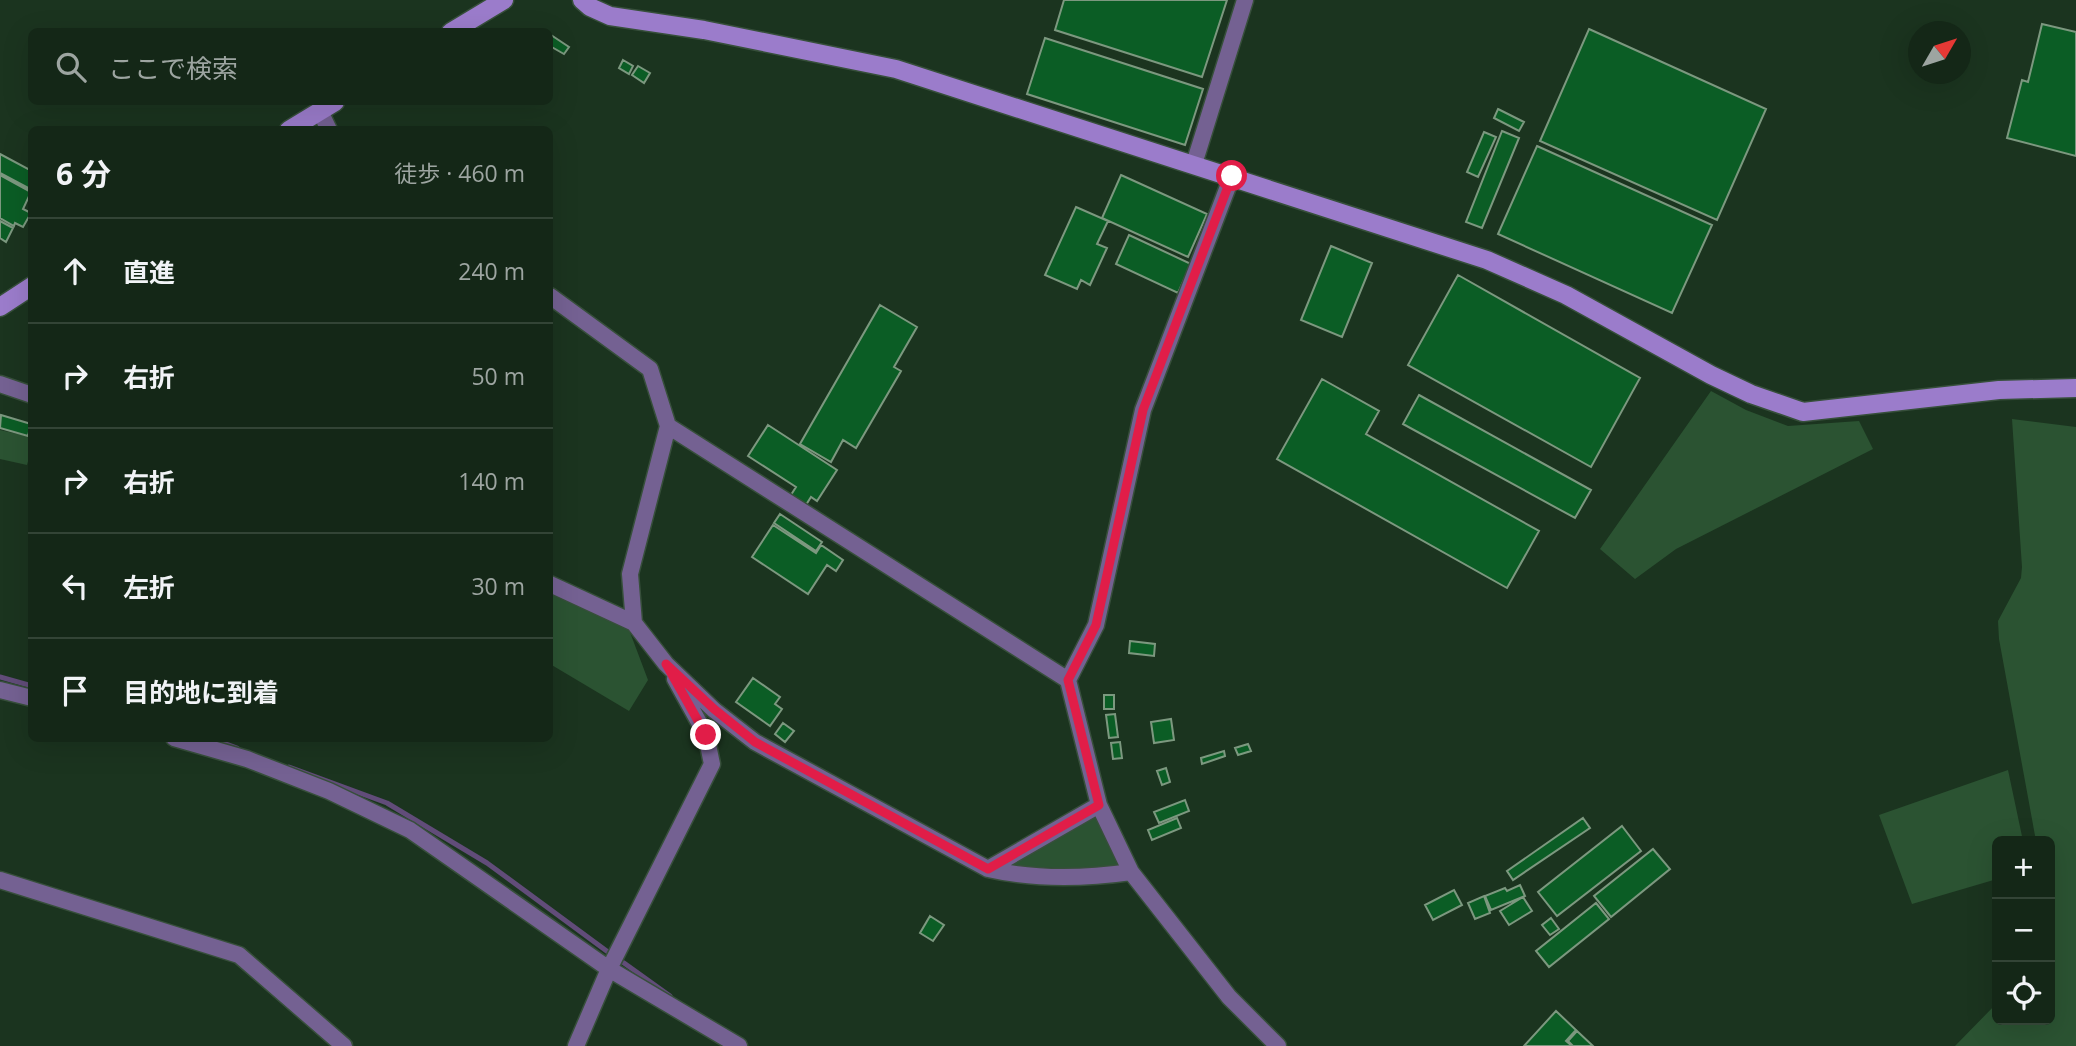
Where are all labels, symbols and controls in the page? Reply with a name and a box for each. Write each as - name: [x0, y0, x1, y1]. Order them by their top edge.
- north arrow: [1908, 21, 1971, 84]
- search box: [28, 28, 553, 105]
- icon: search: [52, 48, 90, 86]
- text: ここで検索: [108, 50, 238, 86]
- text: 6 分: [56, 153, 111, 194]
- text: 徒歩 · 460 m: [394, 157, 525, 189]
- route start: [1216, 160, 1247, 191]
- icon: ahead: [56, 252, 94, 290]
- text: 直進: [123, 254, 175, 290]
- text: 240 m: [458, 255, 525, 287]
- icon: right: [56, 357, 94, 395]
- text: 右折: [123, 359, 175, 395]
- text: 50 m: [471, 360, 525, 392]
- icon: right: [56, 462, 94, 500]
- text: 右折: [123, 464, 175, 500]
- text: 140 m: [458, 465, 525, 497]
- icon: left: [56, 567, 94, 605]
- text: 左折: [123, 569, 175, 605]
- text: 30 m: [471, 570, 525, 602]
- icon: arrive: [56, 672, 94, 710]
- text: 目的地に到着: [123, 674, 279, 710]
- route end: [690, 719, 721, 750]
- map controls: [1992, 836, 2055, 1025]
- button: +: [1992, 836, 2055, 899]
- button: −: [1992, 899, 2055, 962]
- button: locate: [1992, 962, 2055, 1025]

